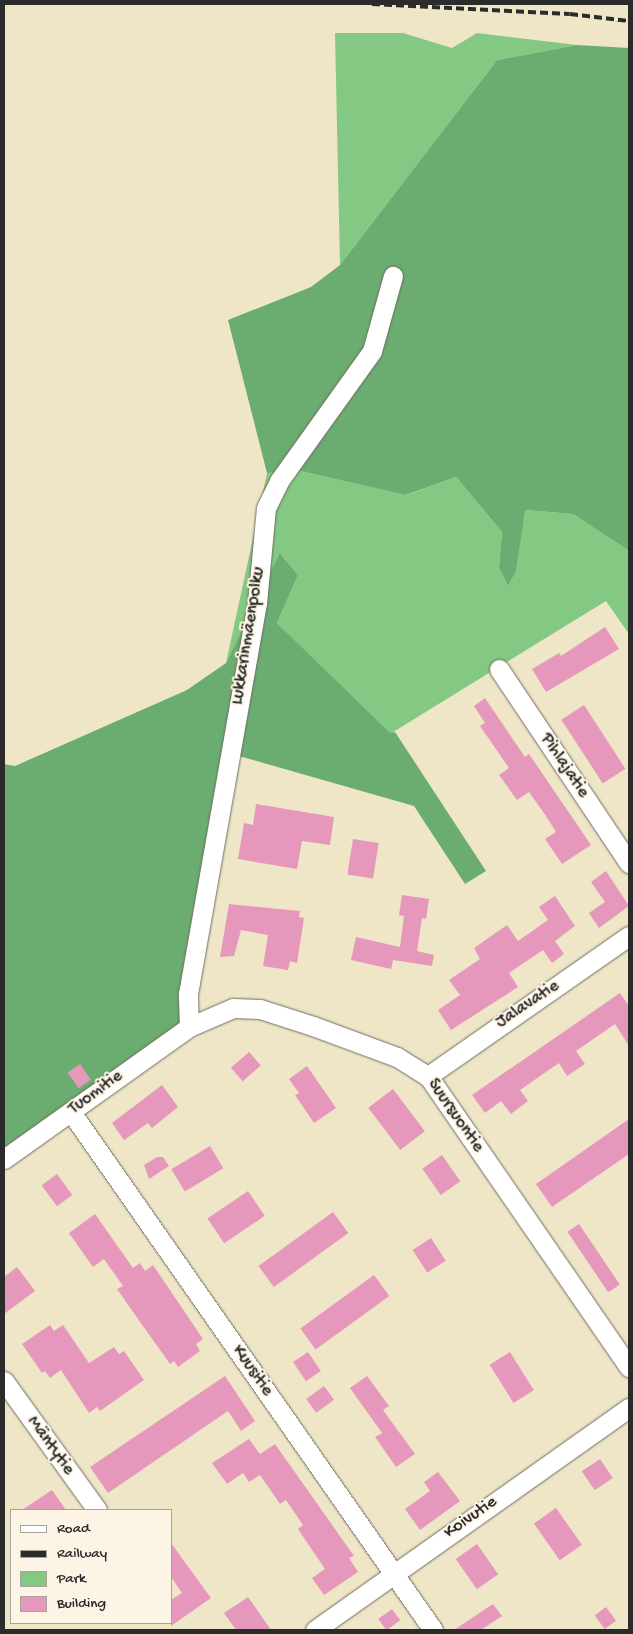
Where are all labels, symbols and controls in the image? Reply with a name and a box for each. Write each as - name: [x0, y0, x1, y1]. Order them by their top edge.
- street label: Lukkarinmäenpolku: [227, 566, 271, 706]
- street label: Pihlajatie: [535, 730, 593, 802]
- street label: Jalavatie: [492, 976, 564, 1034]
- street label: Tuomitie: [65, 1066, 127, 1120]
- street label: Suursuontie: [422, 1075, 488, 1157]
- street label: Kuusitie: [227, 1341, 277, 1401]
- street label: Mäntytie: [21, 1412, 79, 1480]
- street label: Koivutie: [440, 1492, 502, 1544]
- legend: [10, 1509, 172, 1624]
- text: Road: [57, 1520, 90, 1538]
- text: Railway: [57, 1545, 107, 1563]
- text: Park: [57, 1570, 86, 1588]
- text: Building: [57, 1595, 106, 1613]

